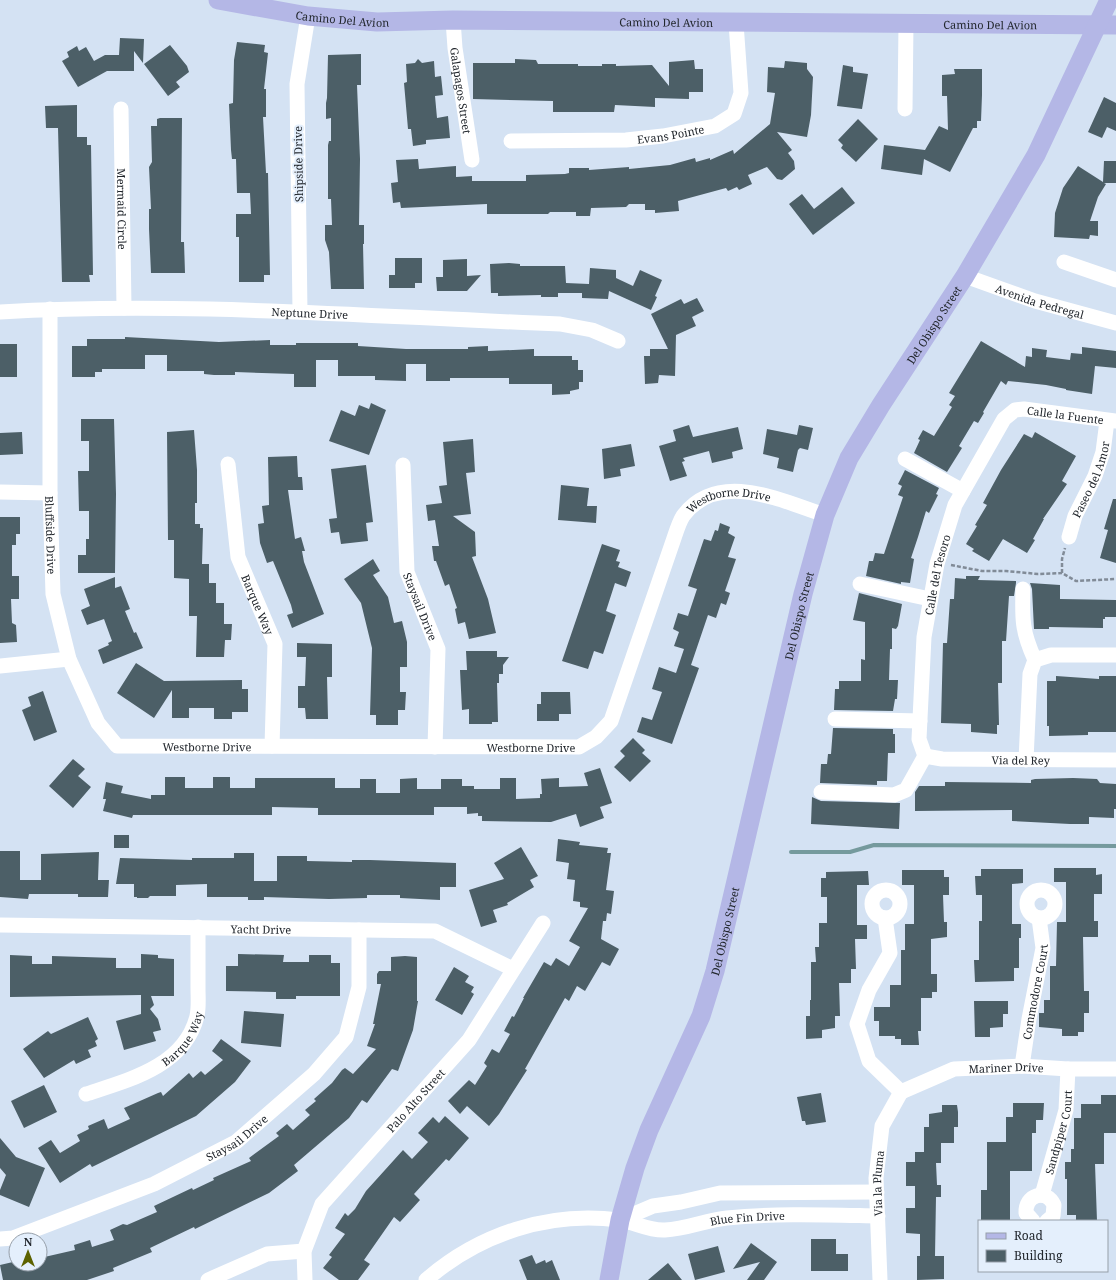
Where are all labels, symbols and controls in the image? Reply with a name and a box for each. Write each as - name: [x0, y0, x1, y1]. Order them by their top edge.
- street label: Camino Del Avion: [295, 6, 389, 30]
- street label: Camino Del Avion: [619, 14, 713, 29]
- street label: Camino Del Avion: [943, 16, 1037, 32]
- street label: Galapagos Street: [447, 46, 475, 135]
- street label: Evans Pointe: [636, 121, 705, 146]
- street label: Shipside Drive: [290, 126, 306, 202]
- street label: Mermaid Circle: [114, 168, 131, 250]
- street label: Avenida Pedregal: [994, 280, 1086, 322]
- street label: Del Obispo Street: [902, 282, 964, 366]
- street label: Neptune Drive: [271, 303, 349, 322]
- street label: Calle la Fuente: [1026, 402, 1105, 427]
- street label: Paseo del Amor: [1068, 439, 1112, 520]
- street label: Westborne Drive: [683, 484, 773, 516]
- street label: Bluffside Drive: [43, 496, 60, 575]
- street label: Calle del Tesoro: [921, 532, 953, 616]
- street label: Staysail Drive: [400, 570, 441, 643]
- street label: Del Obispo Street: [780, 570, 816, 661]
- street label: Barque Way: [239, 572, 278, 637]
- street label: Westborne Drive: [163, 739, 251, 754]
- street label: Westborne Drive: [487, 739, 575, 754]
- street label: Via del Rey: [992, 752, 1051, 767]
- street label: Del Obispo Street: [707, 885, 742, 977]
- street label: Yacht Drive: [230, 921, 291, 937]
- street label: Commodore Court: [1019, 944, 1050, 1041]
- street label: Barque Way: [158, 1009, 205, 1069]
- street label: Mariner Drive: [968, 1058, 1044, 1076]
- street label: Palo Alto Street: [383, 1065, 448, 1135]
- street label: Sandpiper Court: [1041, 1090, 1074, 1176]
- street label: Staysail Drive: [203, 1111, 270, 1164]
- street label: Via la Pluma: [868, 1149, 887, 1216]
- street label: Blue Fin Drive: [708, 1207, 785, 1228]
- legend: [978, 1220, 1108, 1272]
- text: Road: [1014, 1227, 1044, 1244]
- north arrow: [8, 1232, 48, 1272]
- text: N: [24, 1234, 33, 1249]
- text: Building: [1014, 1247, 1063, 1264]

